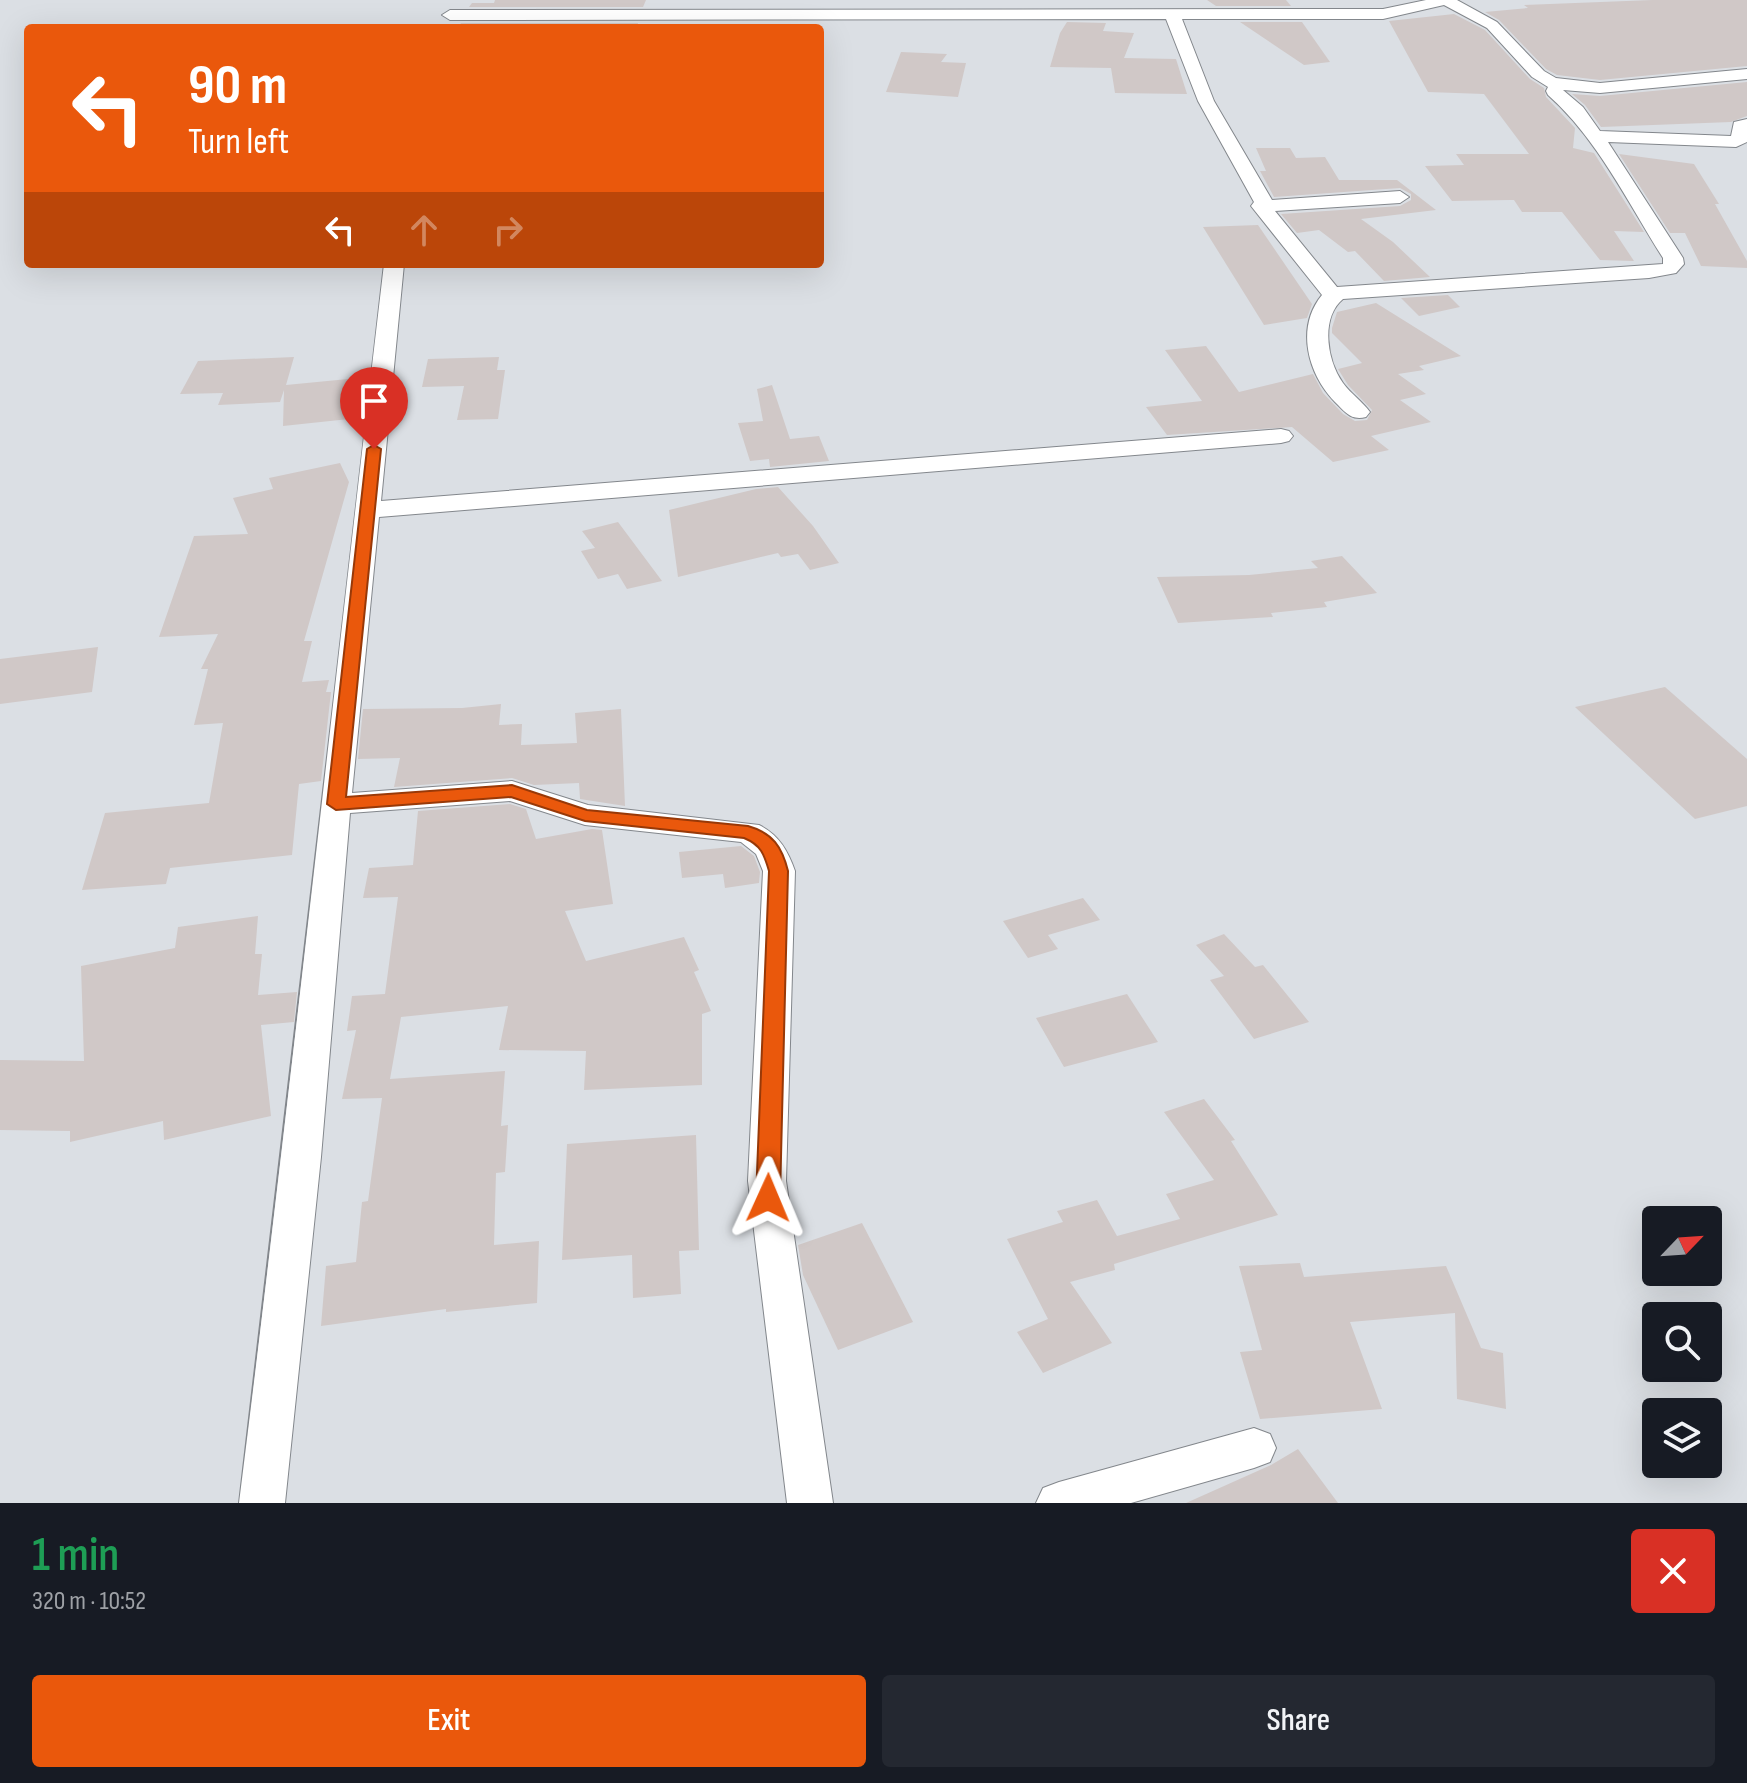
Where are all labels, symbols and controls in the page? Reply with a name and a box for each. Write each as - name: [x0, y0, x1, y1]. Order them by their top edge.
- text: 90 m: [188, 53, 287, 120]
- icon: left: [56, 56, 160, 160]
- text: Turn left: [188, 121, 289, 164]
- icon: left: [318, 208, 362, 252]
- icon: ahead: [402, 208, 446, 252]
- icon: right: [486, 208, 530, 252]
- pin: [340, 367, 408, 449]
- icon: arrive: [352, 379, 396, 423]
- position arrow: [726, 1156, 810, 1240]
- north arrow: [1642, 1206, 1722, 1286]
- map controls: [1642, 1206, 1722, 1478]
- button: search: [1642, 1302, 1722, 1382]
- button: layers: [1642, 1398, 1722, 1478]
- text: 1 min: [32, 1527, 119, 1584]
- button: close: [1631, 1529, 1715, 1613]
- text: 320 m · 10:52: [32, 1586, 146, 1617]
- button: Exit: [32, 1675, 866, 1767]
- button: Share: [882, 1675, 1715, 1767]

